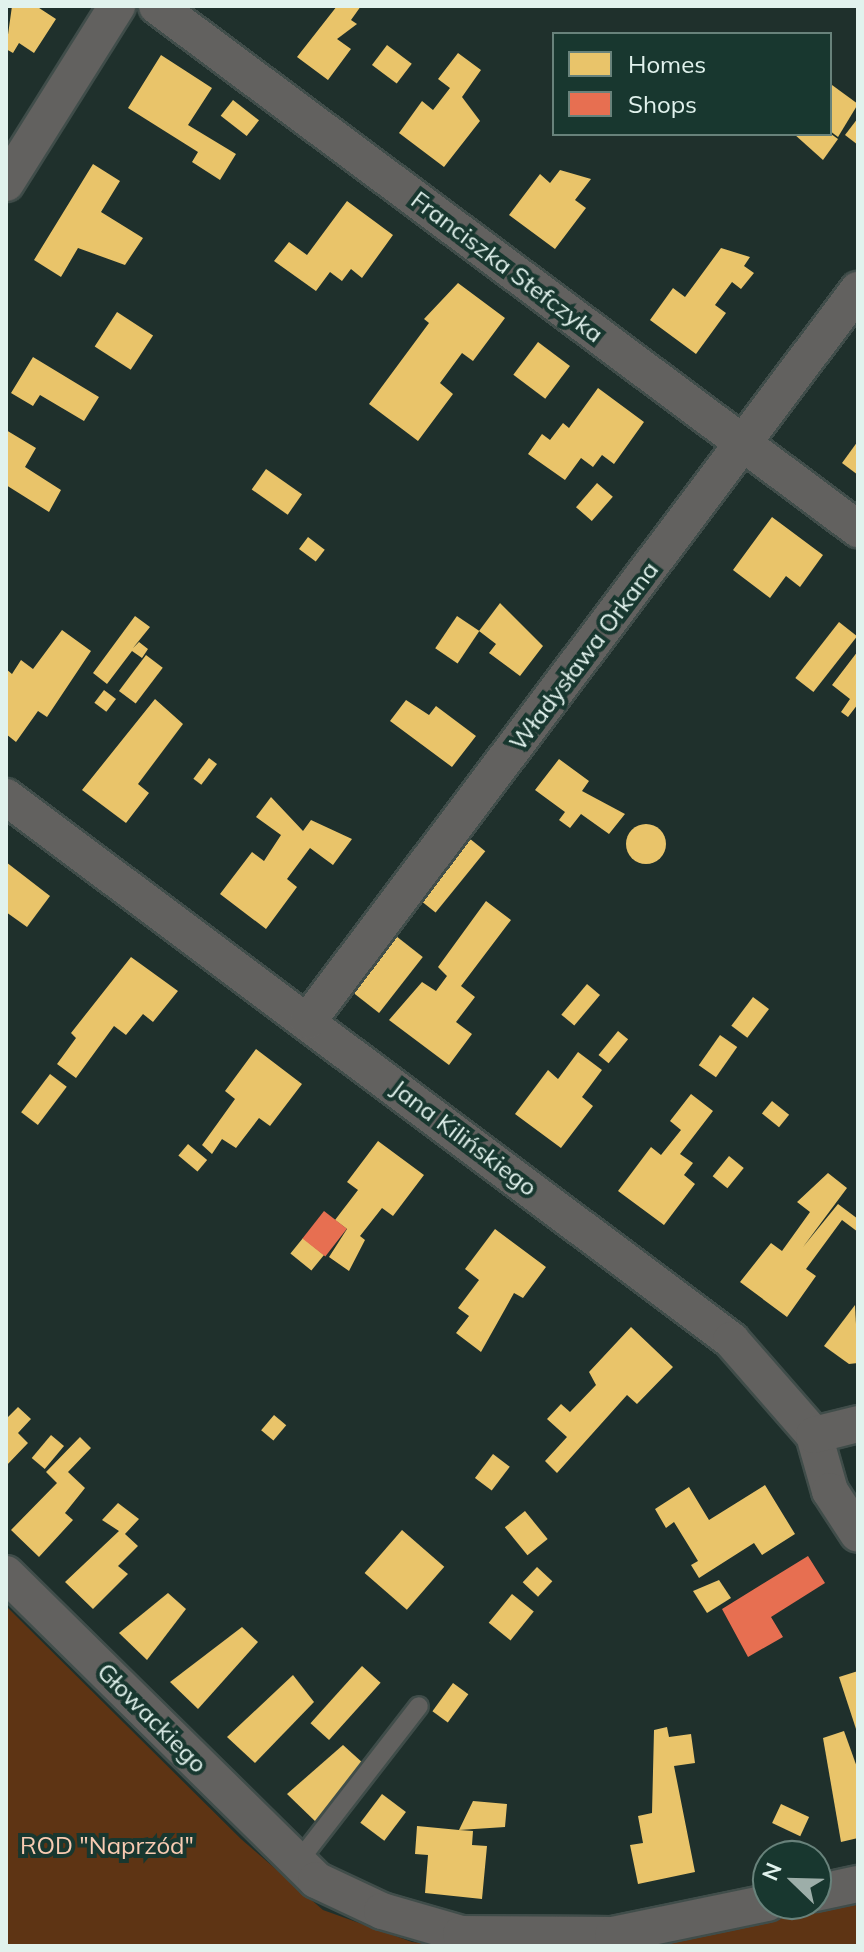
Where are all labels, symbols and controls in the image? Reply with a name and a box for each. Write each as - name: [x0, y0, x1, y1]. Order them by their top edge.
- legend: [552, 32, 832, 136]
- text: Homes: [628, 49, 706, 79]
- text: Shops: [628, 89, 697, 119]
- street label: Franciszka Stefczyka: [405, 186, 609, 348]
- street label: Władysława Orkana: [504, 556, 664, 756]
- street label: Jana Kilińskiego: [386, 1074, 542, 1202]
- street label: Głowackiego: [91, 1657, 213, 1779]
- park label: ROD "Naprzód": [20, 1832, 194, 1860]
- north arrow: [752, 1840, 832, 1920]
- text: N: [756, 1858, 788, 1885]

